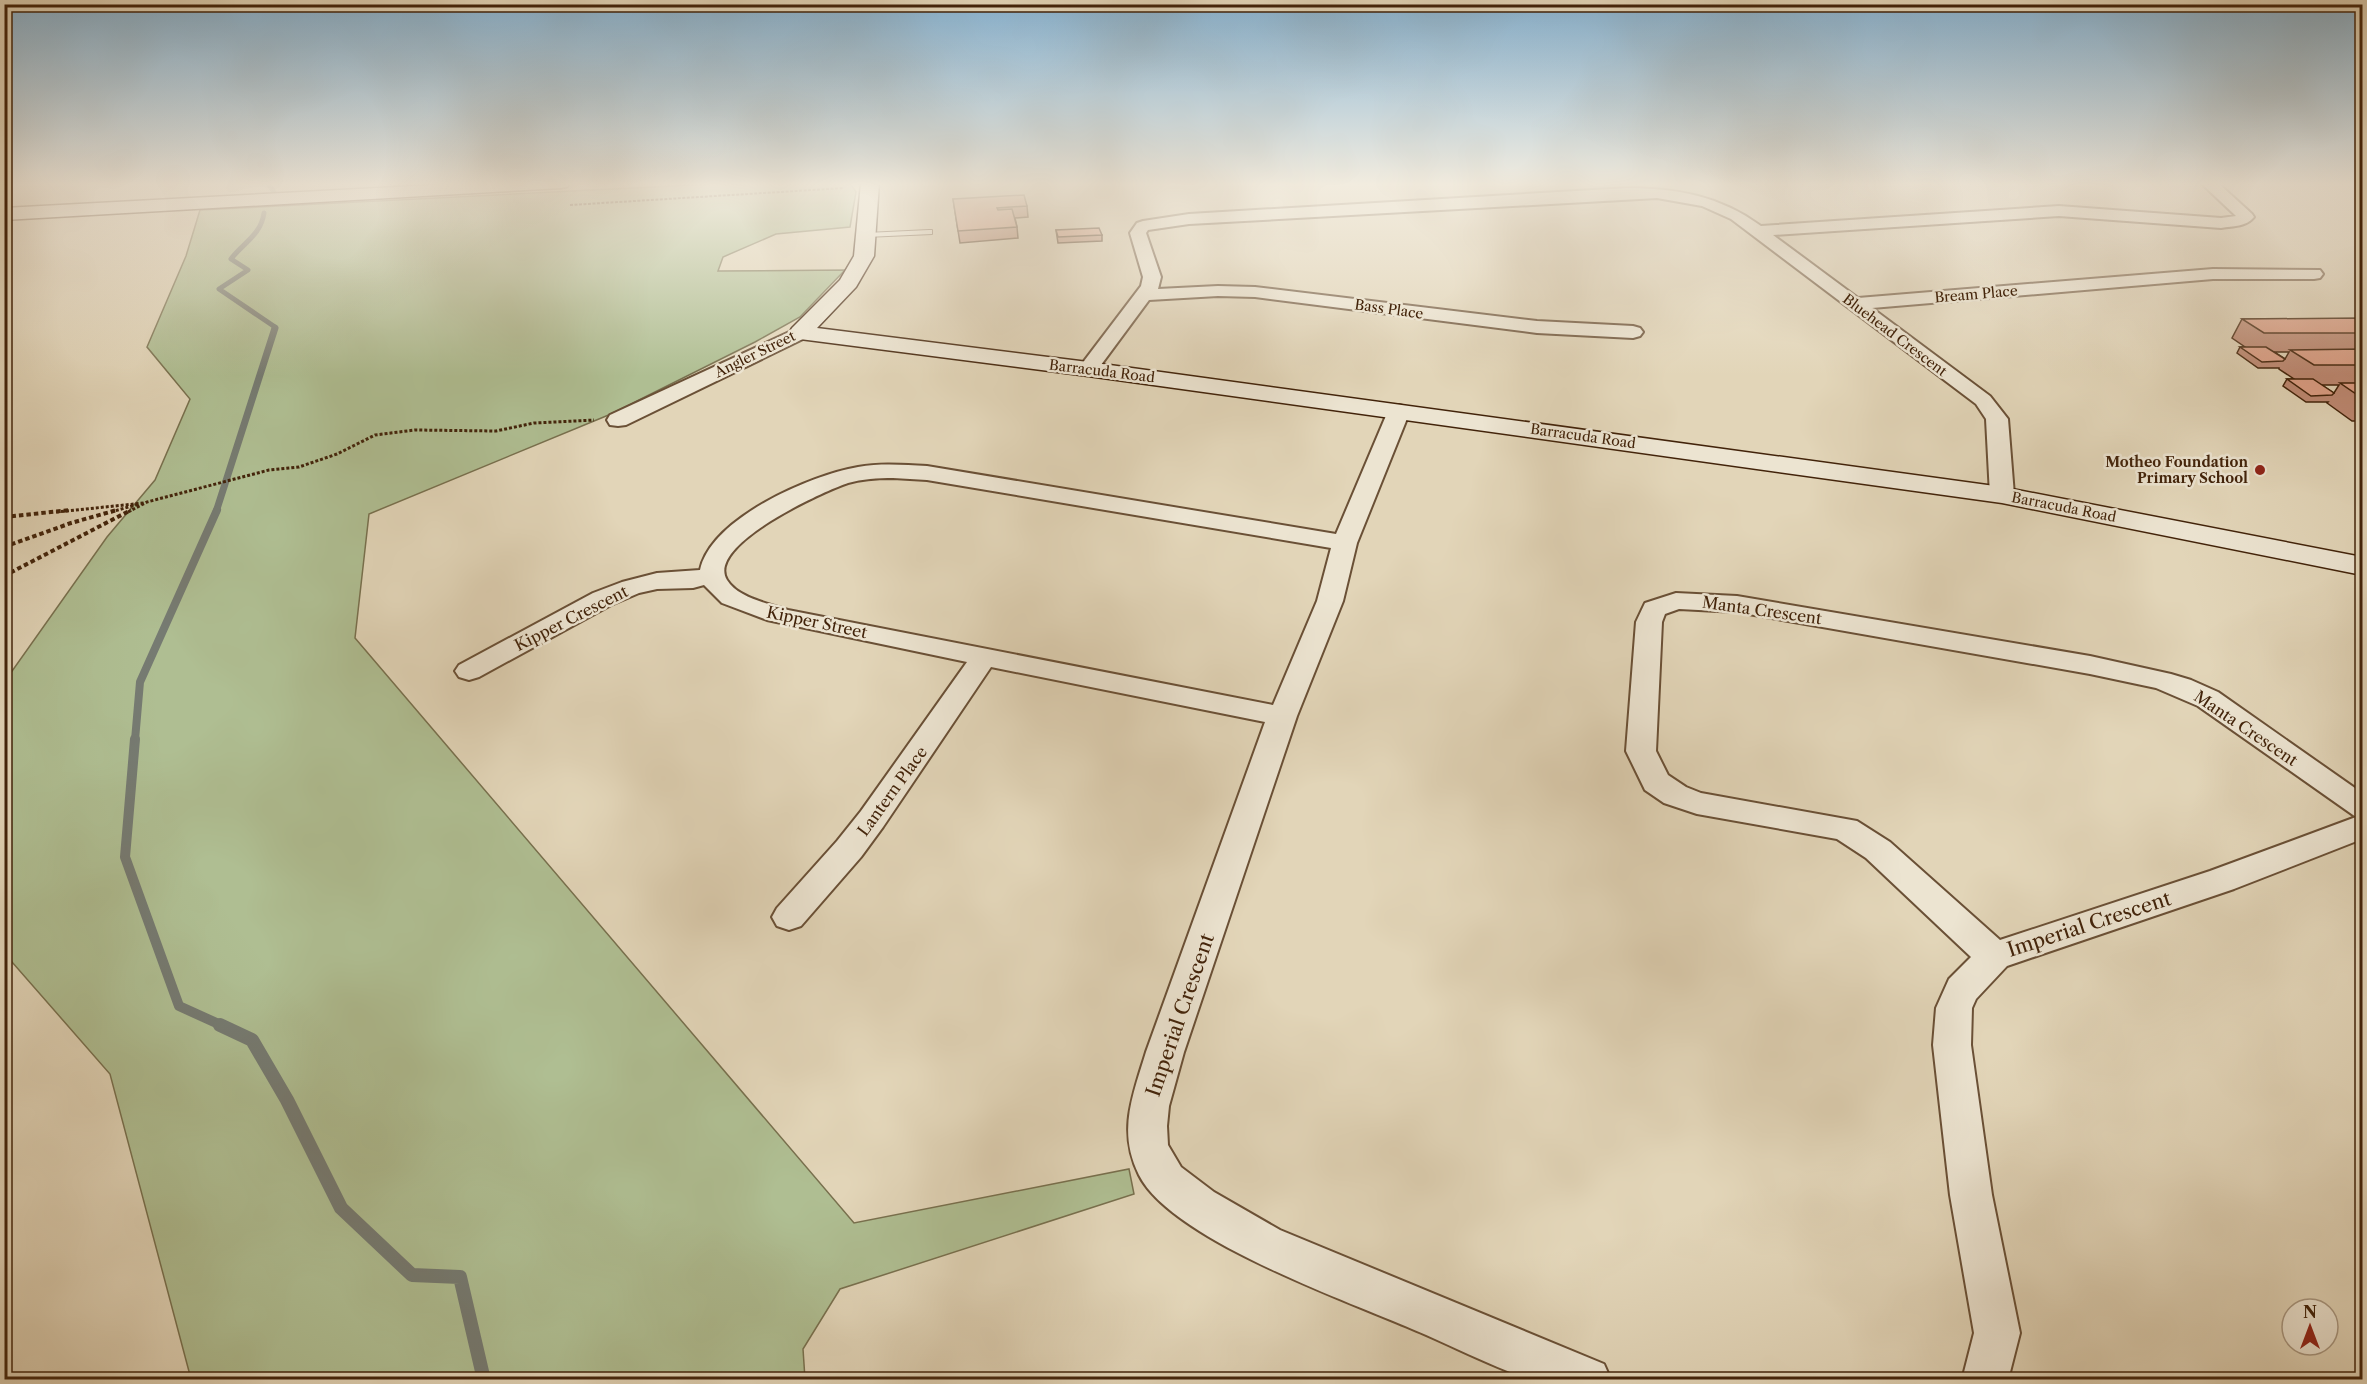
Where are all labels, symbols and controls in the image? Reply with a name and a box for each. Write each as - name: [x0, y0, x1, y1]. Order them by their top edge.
- street label: Bream Place: [1934, 281, 2018, 307]
- street label: Bluehead Crescent: [1839, 290, 1951, 380]
- street label: Bass Place: [1354, 295, 1425, 323]
- street label: Angler Street: [711, 327, 798, 382]
- street label: Barracuda Road: [1048, 356, 1156, 386]
- street label: Barracuda Road: [1529, 420, 1637, 452]
- place label: Motheo Foundation Primary School: [2105, 453, 2248, 487]
- marker: Motheo Foundation Primary School: [2253, 463, 2267, 477]
- street label: Barracuda Road: [2010, 488, 2118, 526]
- street label: Kipper Crescent: [511, 581, 631, 655]
- street label: Manta Crescent: [1701, 592, 1823, 628]
- street label: Kipper Street: [765, 602, 869, 642]
- street label: Manta Crescent: [2190, 686, 2302, 770]
- street label: Lantern Place: [853, 742, 931, 840]
- street label: Imperial Crescent: [2004, 886, 2174, 962]
- street label: Imperial Crescent: [1141, 930, 1219, 1100]
- north arrow: [2280, 1297, 2340, 1357]
- text: N: [2303, 1302, 2317, 1322]

